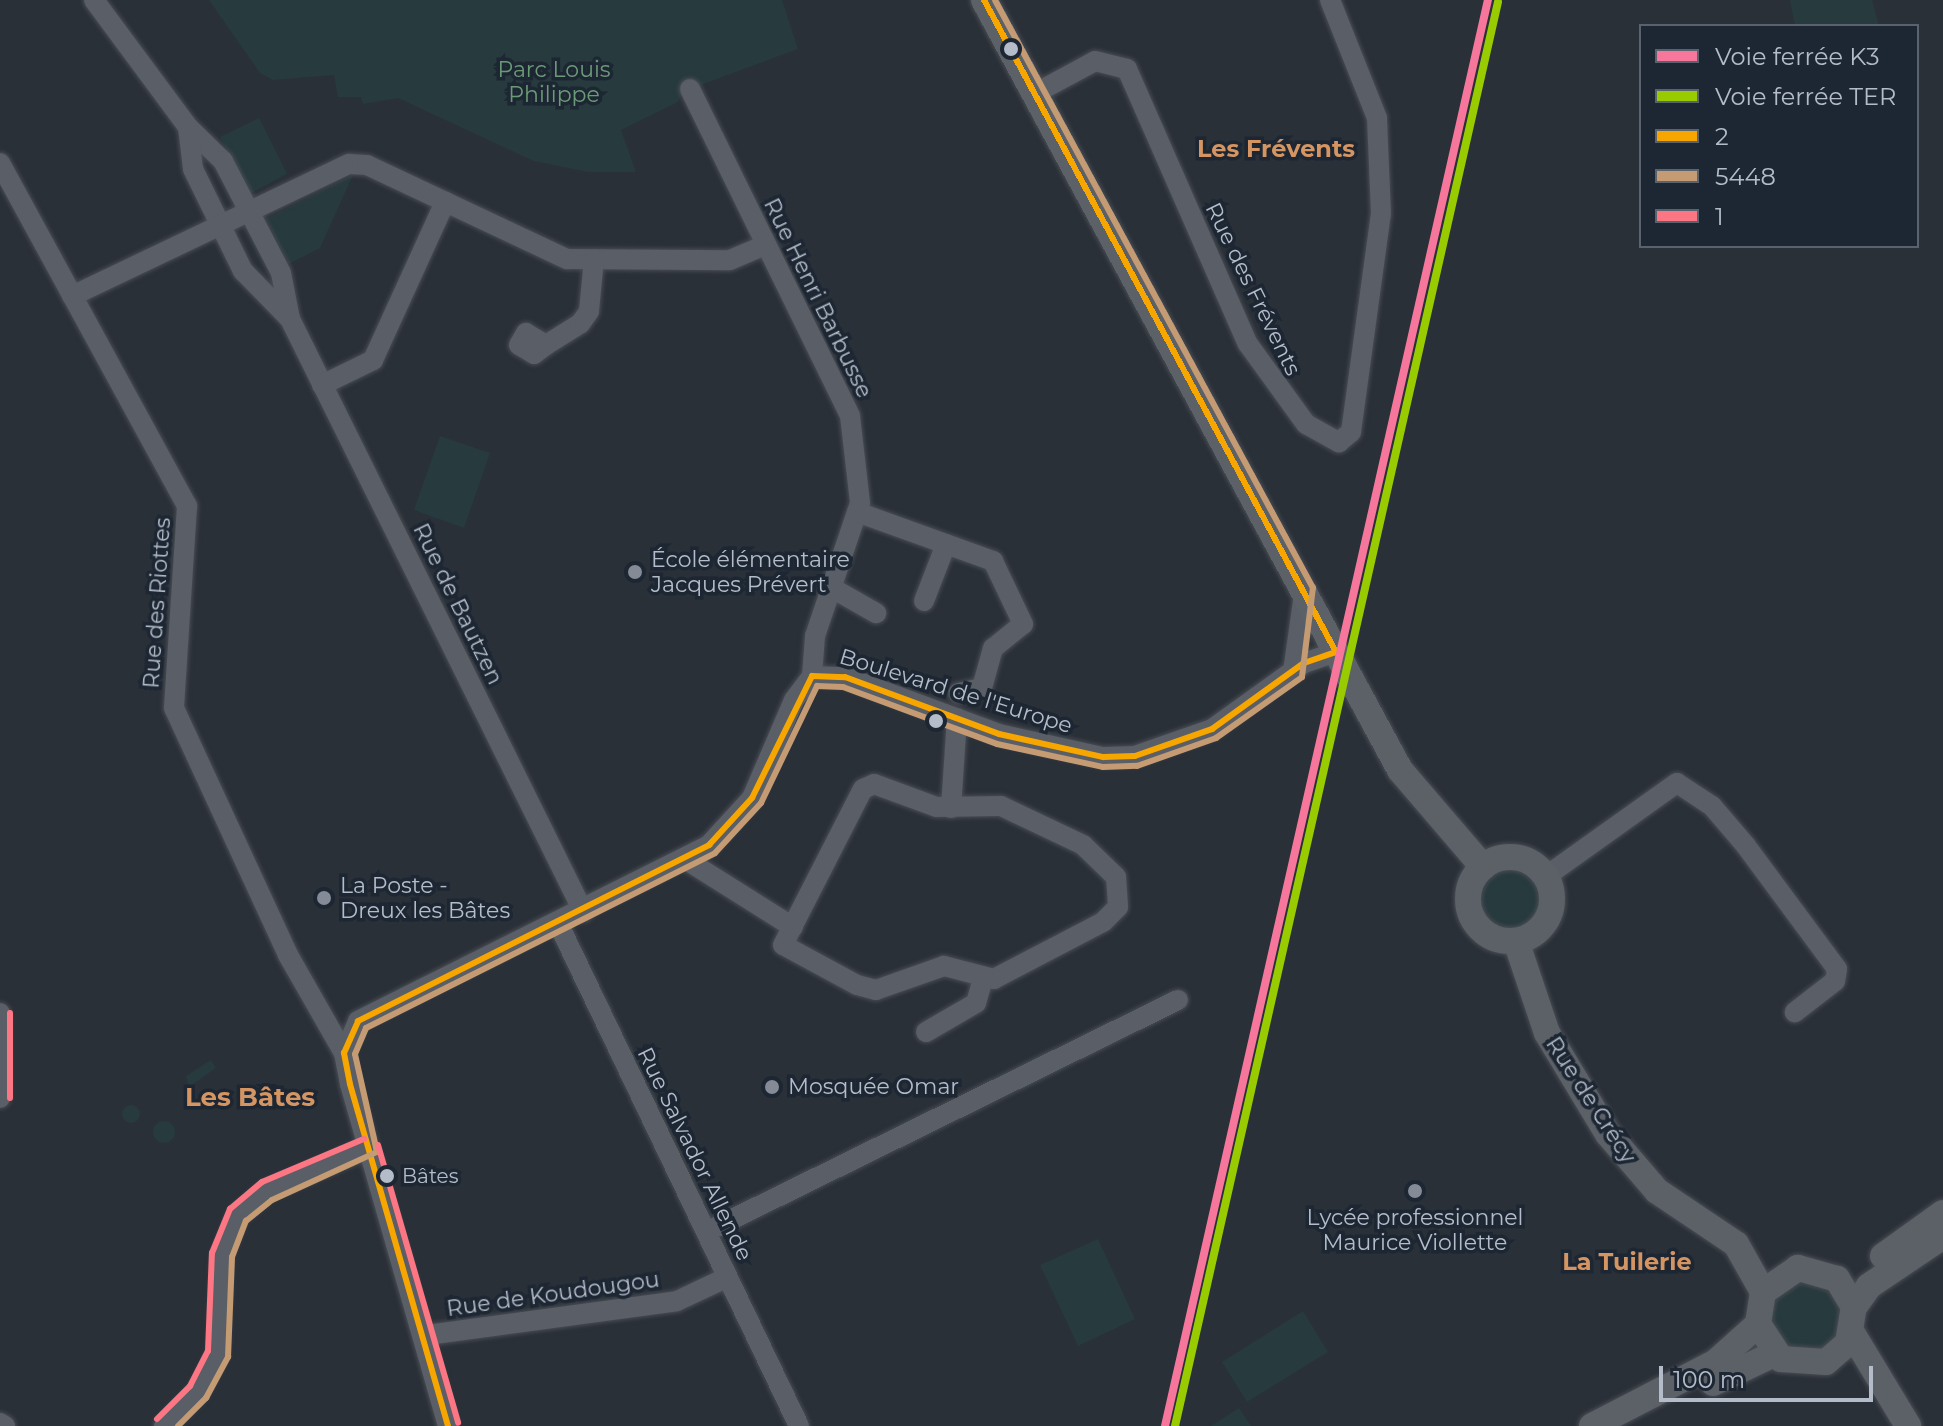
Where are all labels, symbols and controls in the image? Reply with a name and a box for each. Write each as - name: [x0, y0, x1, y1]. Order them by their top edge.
- legend: [1639, 24, 1919, 248]
- unlabelled marker: [1003, 41, 1019, 57]
- text: Voie ferrée K3: [1715, 42, 1880, 71]
- park label: Parc Louis Philippe: [497, 56, 611, 108]
- text: Voie ferrée TER: [1715, 82, 1896, 111]
- text: 2: [1715, 122, 1729, 151]
- district label: Les Frévents: [1197, 135, 1355, 163]
- text: 5448: [1715, 162, 1776, 191]
- street label: Rue Henri Barbusse: [758, 194, 878, 402]
- street label: Rue des Frévents: [1200, 198, 1306, 380]
- text: 1: [1715, 202, 1724, 231]
- street label: Rue des Riottes: [138, 517, 176, 689]
- street label: Rue de Bautzen: [408, 519, 508, 689]
- place label: École élémentaire Jacques Prévert: [651, 546, 850, 598]
- marker: École élémentaire Jacques Prévert: [626, 563, 644, 581]
- street label: Boulevard de l'Europe: [836, 643, 1076, 739]
- unlabelled marker: [928, 713, 944, 729]
- place label: La Poste - Dreux les Bâtes: [340, 872, 510, 924]
- marker: La Poste - Dreux les Bâtes: [315, 889, 333, 907]
- street label: Rue de Crécy: [1540, 1032, 1642, 1168]
- street label: Rue Salvador Allende: [632, 1043, 758, 1265]
- place label: Mosquée Omar: [788, 1074, 959, 1100]
- marker: Mosquée Omar: [763, 1078, 781, 1096]
- district label: Les Bâtes: [185, 1082, 315, 1114]
- place label: Bâtes: [402, 1164, 458, 1188]
- marker: Bâtes: [379, 1168, 395, 1184]
- marker: Lycée professionnel Maurice Viollette: [1406, 1182, 1424, 1200]
- place label: Lycée professionnel Maurice Viollette: [1306, 1204, 1524, 1256]
- district label: La Tuilerie: [1562, 1248, 1692, 1276]
- street label: Rue de Koudougou: [445, 1266, 661, 1322]
- scale bar: [1663, 1350, 1877, 1400]
- text: 100 m: [1673, 1365, 1745, 1394]

